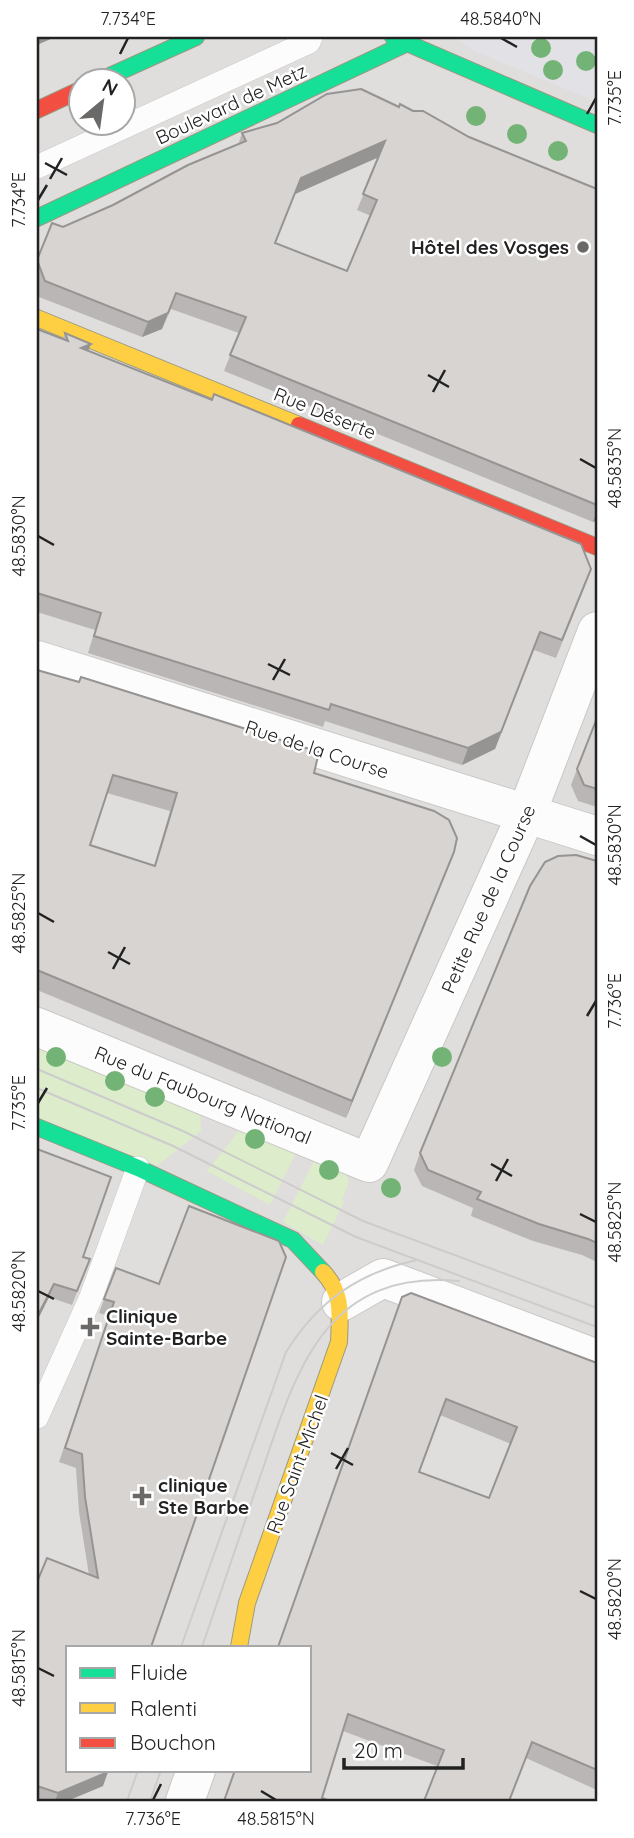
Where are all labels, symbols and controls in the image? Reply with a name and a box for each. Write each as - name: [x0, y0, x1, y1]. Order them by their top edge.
- text: 7.734°E: [100, 7, 156, 30]
- text: 48.5840°N: [460, 7, 542, 30]
- street label: Boulevard de Metz: [152, 58, 310, 150]
- north arrow: [66, 66, 136, 136]
- text: 7.735°E: [603, 70, 626, 126]
- text: N: [98, 73, 122, 101]
- text: 7.734°E: [7, 172, 30, 228]
- place label: Hôtel des Vosges: [411, 235, 569, 259]
- marker: Hôtel des Vosges: [575, 239, 591, 255]
- street label: Rue Déserte: [270, 382, 380, 444]
- text: 48.5835°N: [603, 428, 626, 508]
- text: 48.5830°N: [7, 495, 30, 577]
- street label: Rue de la Course: [242, 714, 392, 784]
- street label: Petite Rue de la Course: [436, 801, 540, 997]
- text: 48.5830°N: [603, 804, 626, 886]
- text: 48.5825°N: [7, 873, 30, 953]
- text: 7.736°E: [603, 973, 626, 1029]
- street label: Rue du Faubourg National: [91, 1040, 315, 1150]
- text: 7.735°E: [7, 1075, 30, 1131]
- text: 48.5825°N: [603, 1182, 626, 1262]
- text: 48.5820°N: [7, 1250, 30, 1332]
- place label: Clinique Sainte-Barbe: [106, 1304, 227, 1350]
- marker: Clinique Sainte-Barbe: [80, 1317, 100, 1337]
- street label: Rue Saint-Michel: [261, 1391, 333, 1537]
- place label: clinique Ste Barbe: [158, 1473, 249, 1519]
- marker: clinique Ste Barbe: [132, 1486, 152, 1506]
- text: 48.5820°N: [603, 1558, 626, 1640]
- text: 48.5815°N: [7, 1629, 30, 1707]
- legend: [66, 1646, 312, 1772]
- text: Fluide: [130, 1659, 188, 1685]
- text: Ralenti: [130, 1695, 197, 1721]
- scale bar: [344, 1726, 462, 1770]
- text: Bouchon: [130, 1729, 216, 1755]
- text: 20 m: [354, 1737, 403, 1763]
- text: 7.736°E: [125, 1807, 181, 1830]
- text: 48.5815°N: [237, 1807, 315, 1830]

